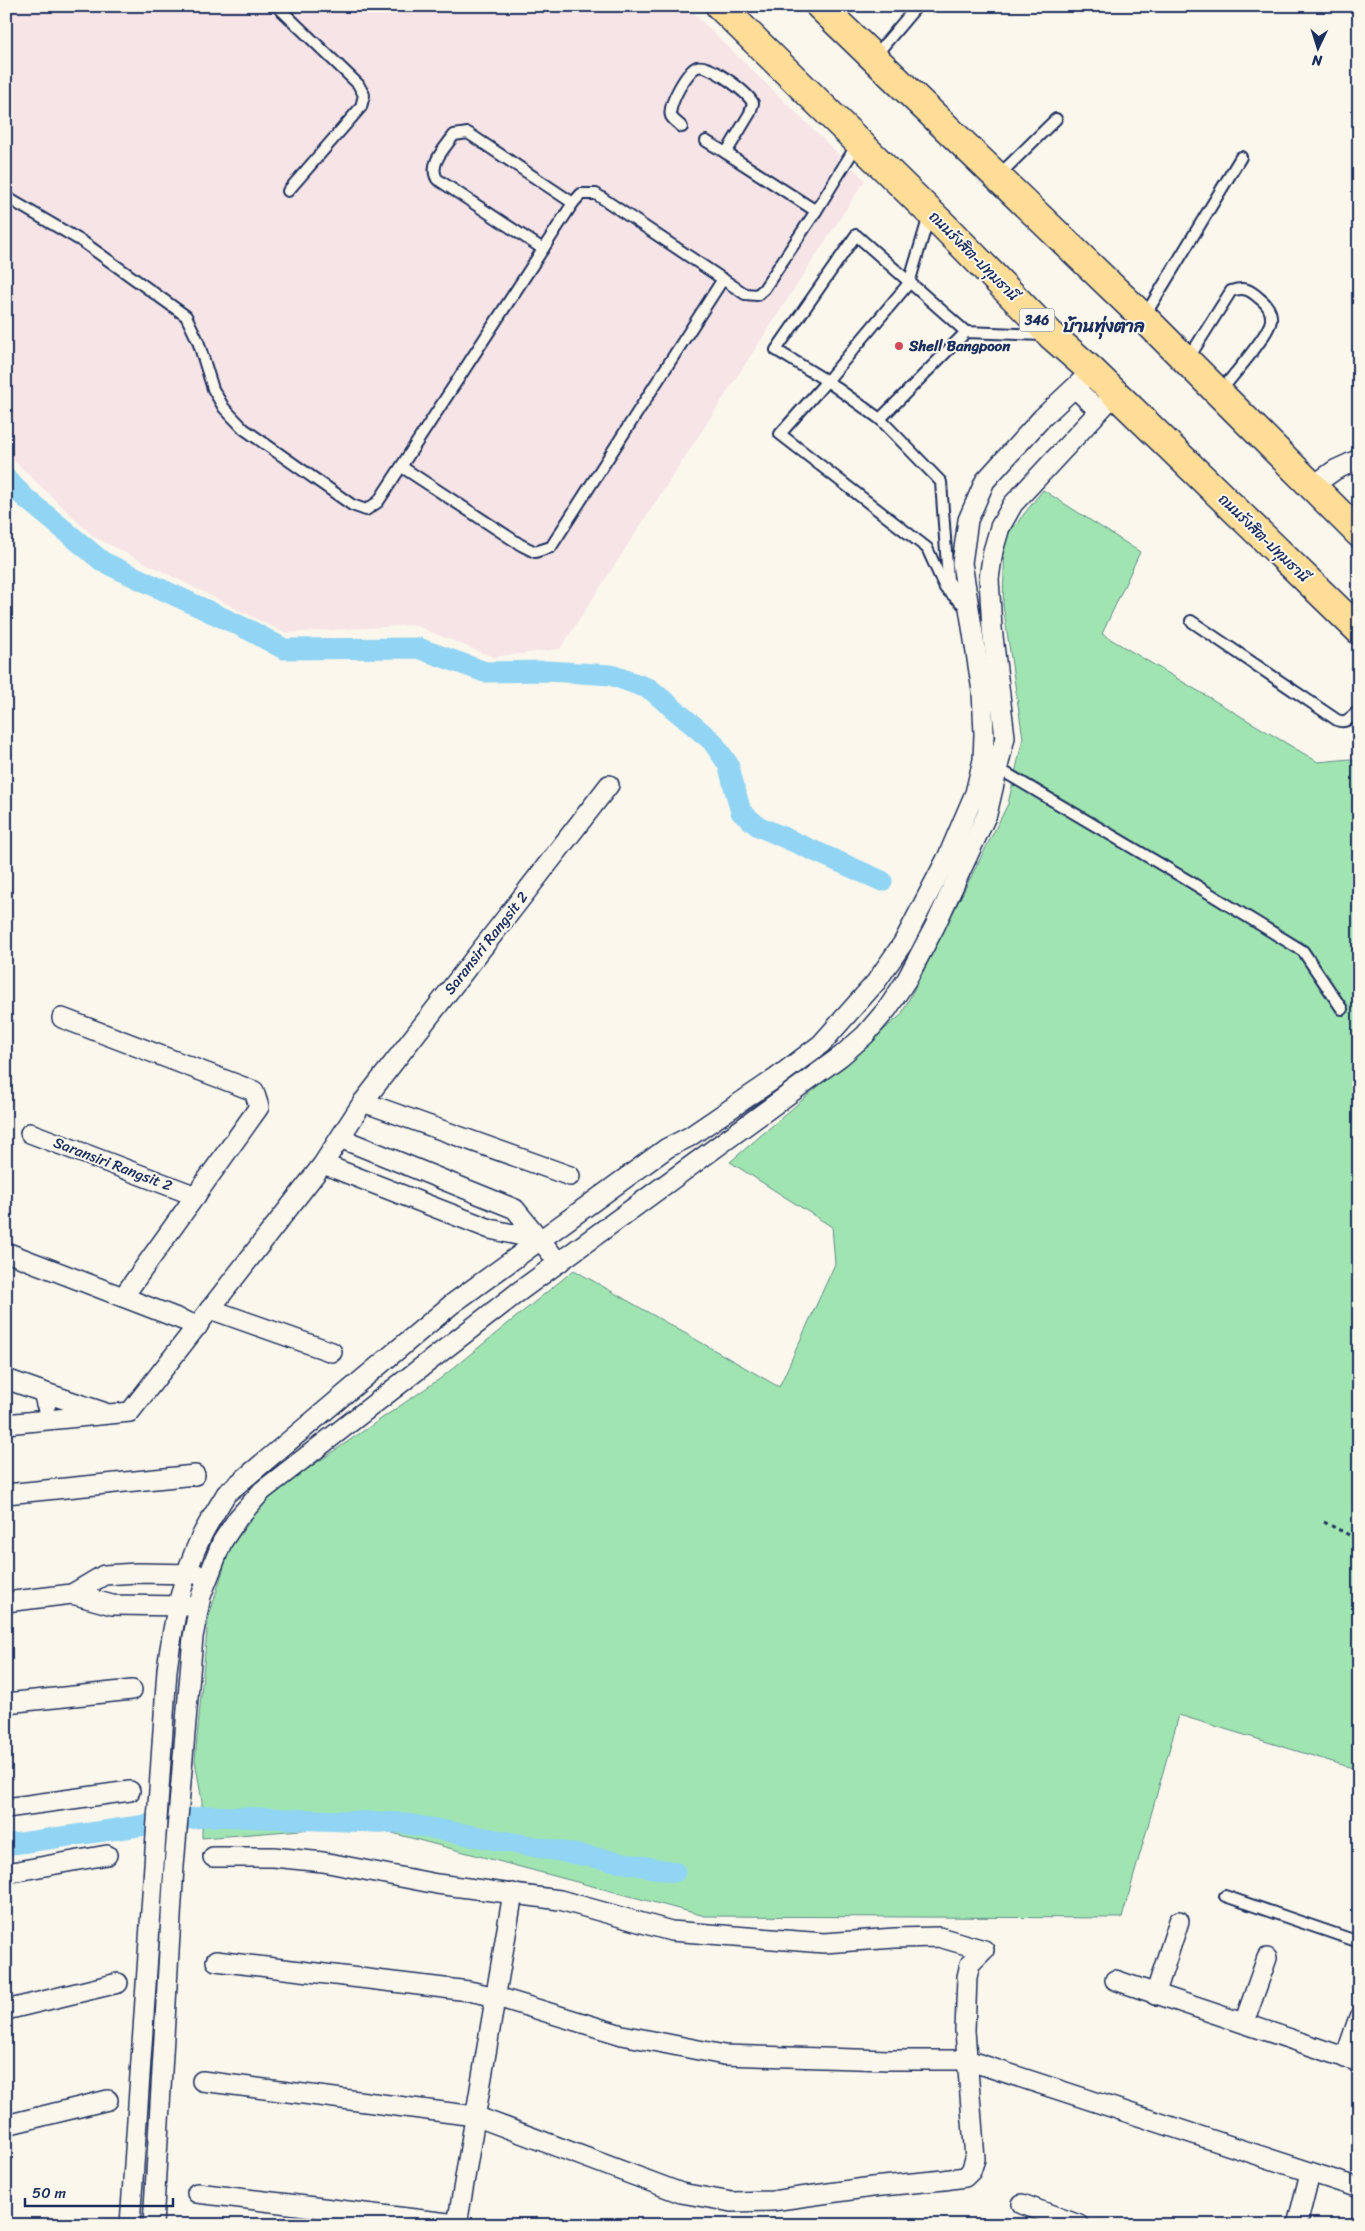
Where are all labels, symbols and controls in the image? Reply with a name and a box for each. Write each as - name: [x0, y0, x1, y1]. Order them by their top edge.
- north arrow: [1292, 22, 1342, 72]
- text: N: [1311, 48, 1324, 73]
- street label: ถนนรังสิต-ปทุมธานี: [923, 205, 1027, 309]
- road number: 346: [1020, 308, 1054, 332]
- district label: บ้านทุ่งตาล: [1062, 310, 1145, 342]
- place label: Shell Bangpoon: [908, 333, 1011, 359]
- marker: Shell Bangpoon: [893, 340, 905, 352]
- street label: ถนนรังสิต-ปทุมธานี: [1212, 487, 1317, 590]
- street label: Saransiri Rangsit 2: [437, 885, 535, 1001]
- street label: Saransiri Rangsit 2: [50, 1129, 177, 1199]
- scale bar: [25, 2176, 172, 2208]
- text: 50 m: [32, 2180, 67, 2206]

